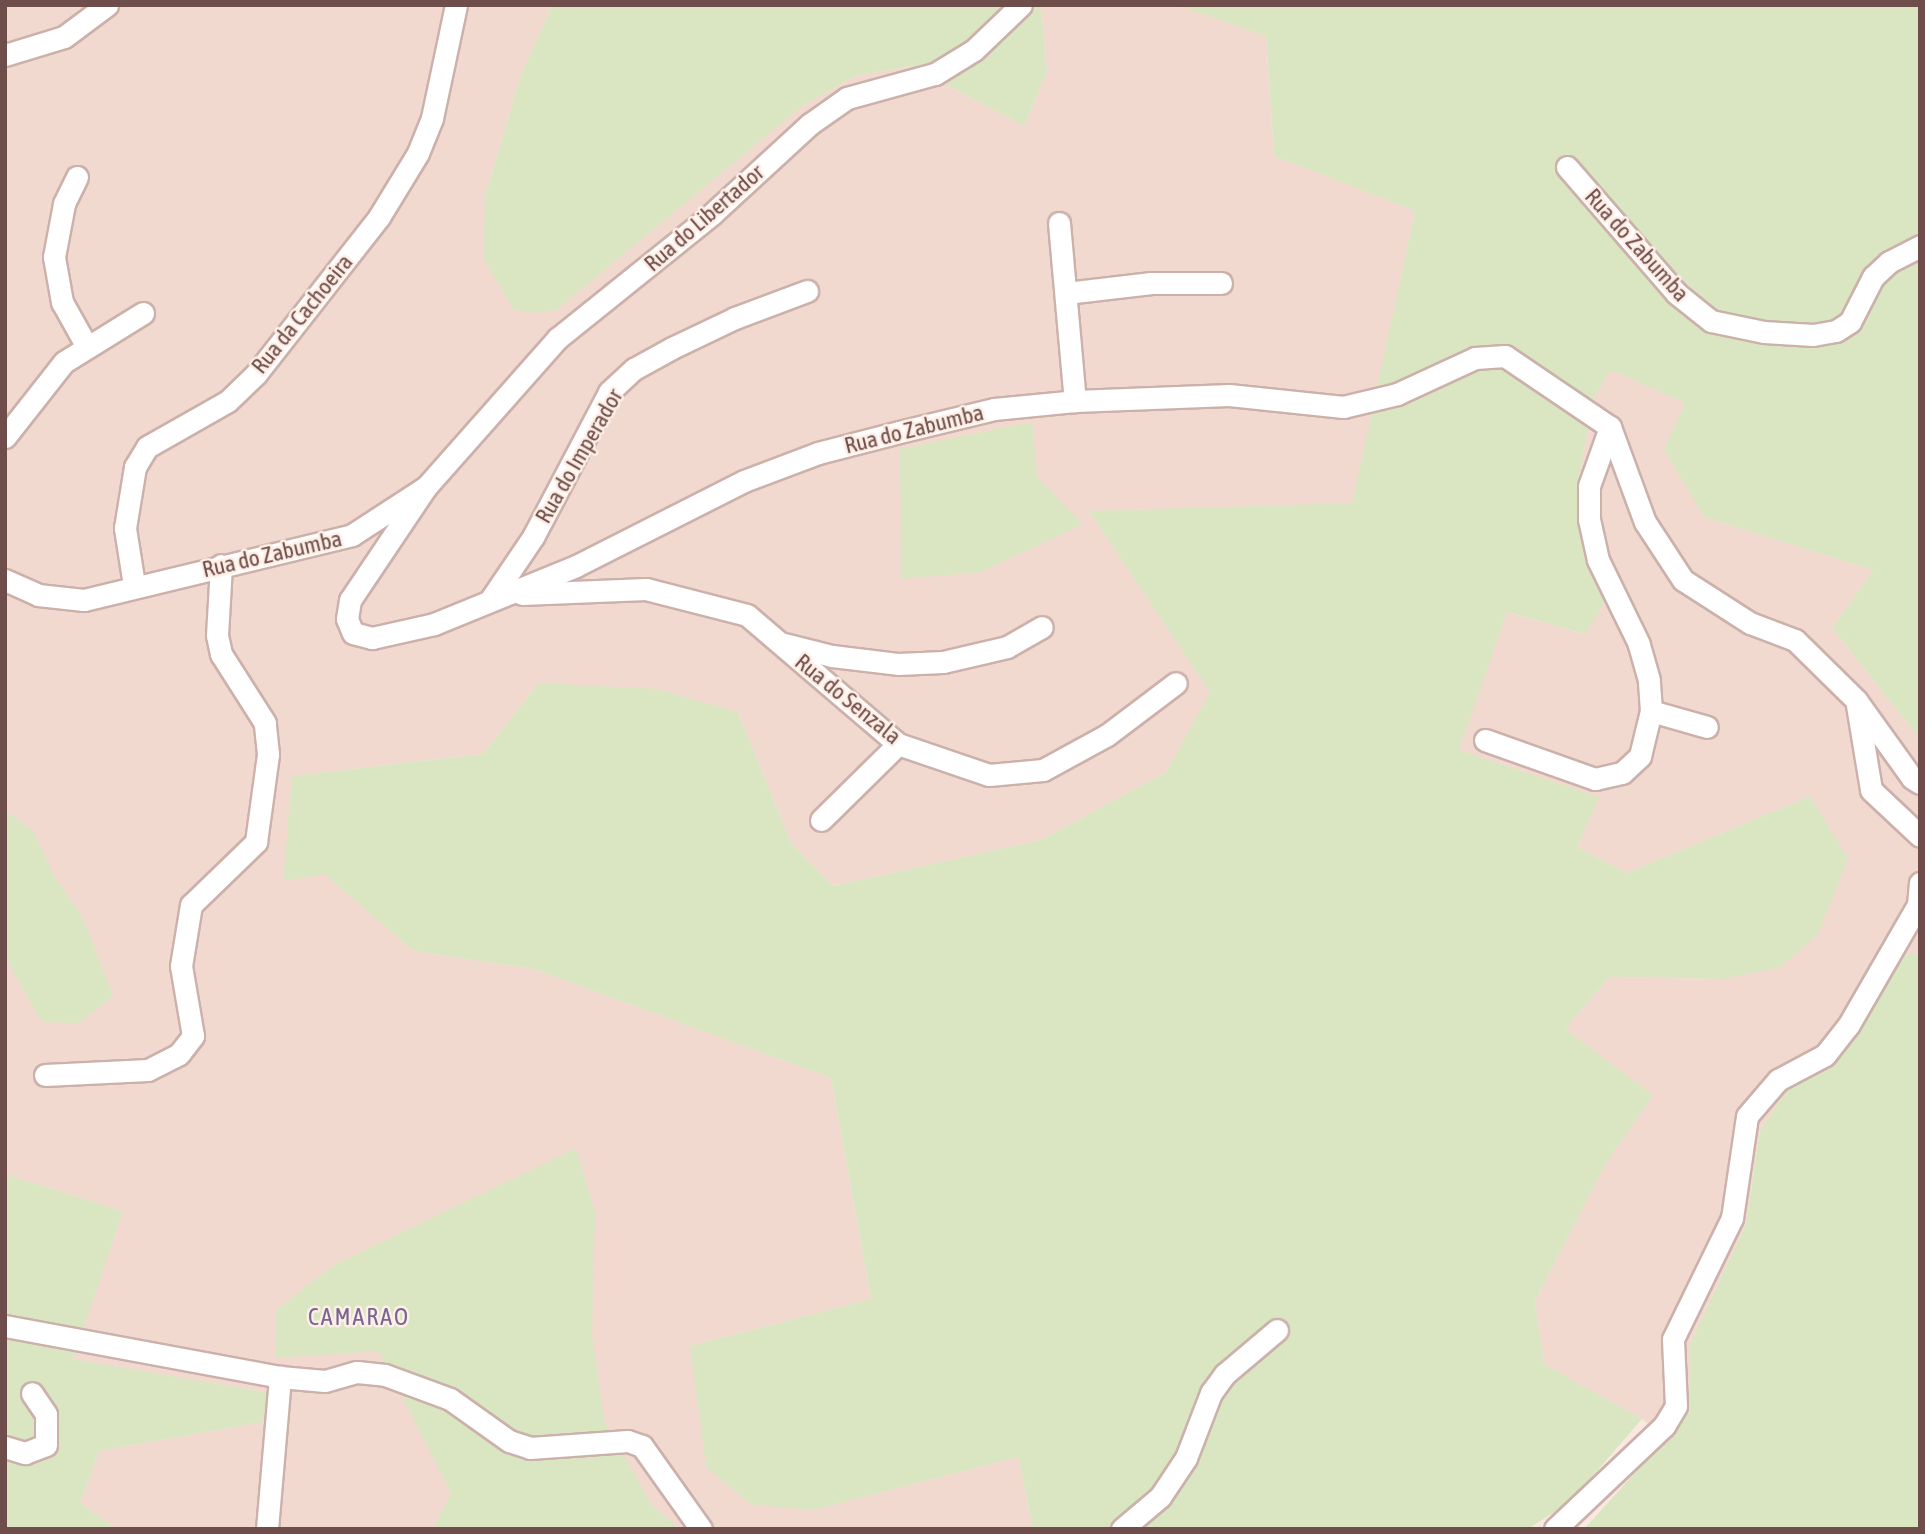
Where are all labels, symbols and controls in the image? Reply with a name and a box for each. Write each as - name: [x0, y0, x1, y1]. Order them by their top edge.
- street label: Rua do Libertador: [639, 159, 769, 277]
- street label: Rua do Zabumba: [1579, 183, 1695, 307]
- street label: Rua da Cachoeira: [246, 249, 358, 379]
- street label: Rua do Imperador: [529, 384, 629, 528]
- street label: Rua do Zabumba: [842, 398, 986, 460]
- street label: Rua do Zabumba: [199, 525, 345, 583]
- street label: Rua do Senzala: [789, 648, 907, 750]
- district label: CAMARAO: [309, 1303, 409, 1331]

